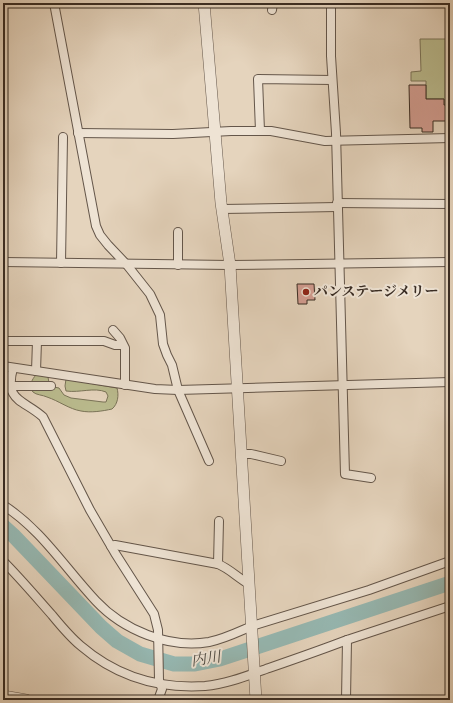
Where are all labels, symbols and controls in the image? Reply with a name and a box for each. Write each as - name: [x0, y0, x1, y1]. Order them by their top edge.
- place label: パンステージメリー: [314, 284, 439, 299]
- marker: パンステージメリー: [301, 287, 311, 297]
- water label: 内川: [190, 648, 224, 670]

